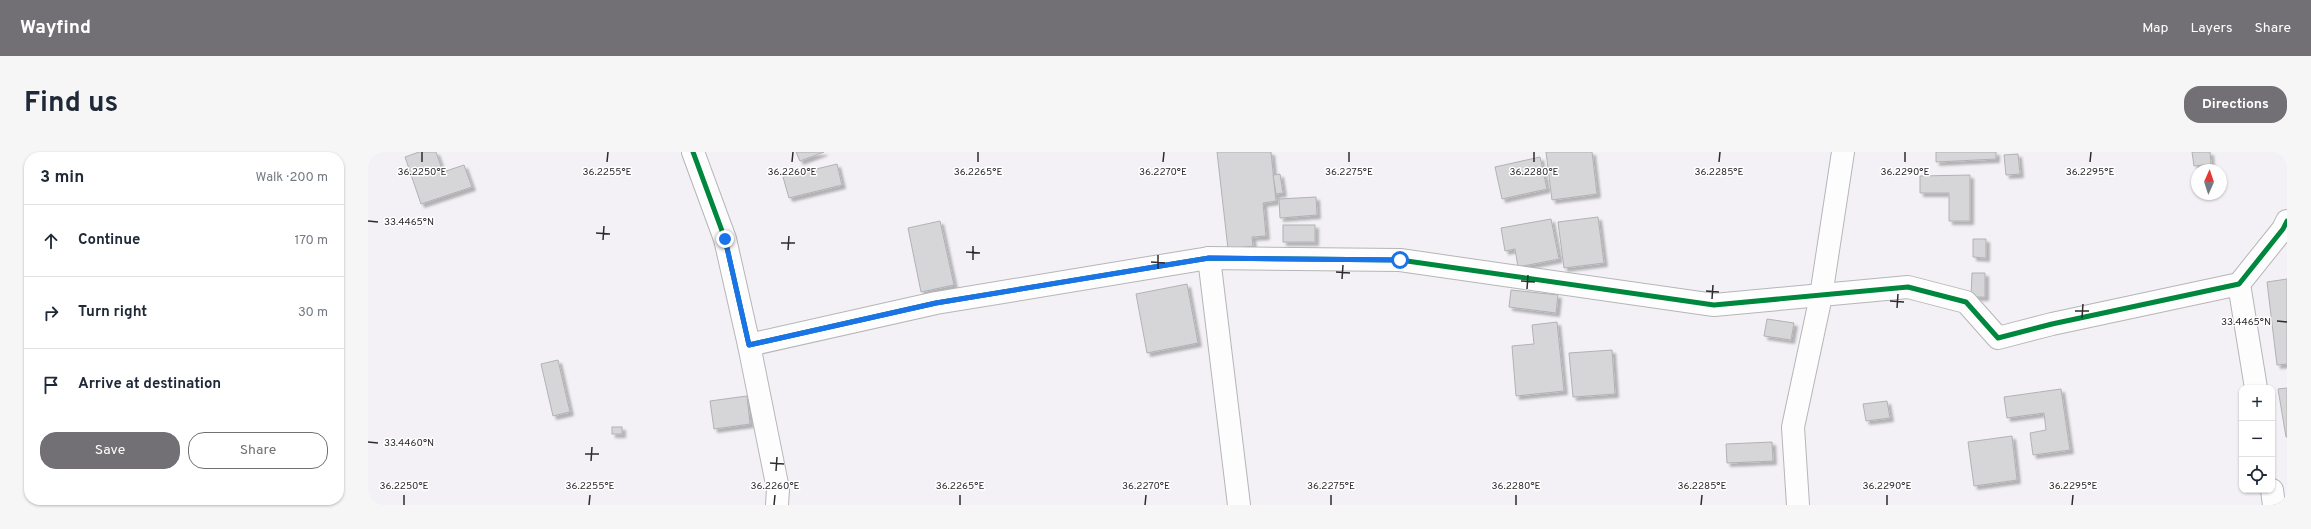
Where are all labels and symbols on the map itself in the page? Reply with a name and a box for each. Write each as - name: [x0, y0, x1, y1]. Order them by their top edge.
- north arrow: [2191, 164, 2227, 200]
- text: 36.2250°E: [397, 166, 447, 179]
- text: 36.2255°E: [583, 166, 631, 179]
- text: 36.2260°E: [768, 166, 816, 179]
- text: 36.2265°E: [954, 166, 1002, 179]
- text: 36.2270°E: [1139, 166, 1187, 179]
- text: 36.2275°E: [1325, 166, 1373, 179]
- text: 36.2280°E: [1510, 166, 1559, 179]
- text: 36.2285°E: [1695, 166, 1743, 179]
- text: 36.2290°E: [1881, 166, 1929, 179]
- text: 36.2295°E: [2066, 166, 2114, 179]
- text: 33.4465°N: [384, 216, 434, 229]
- route end: [716, 230, 734, 248]
- route start: [1391, 251, 1409, 269]
- text: 33.4465°N: [2221, 316, 2271, 329]
- text: 33.4460°N: [384, 437, 434, 450]
- text: 36.2250°E: [379, 480, 429, 493]
- text: 36.2255°E: [566, 480, 614, 493]
- text: 36.2260°E: [751, 480, 799, 493]
- text: 36.2265°E: [936, 480, 984, 493]
- text: 36.2270°E: [1122, 480, 1170, 493]
- text: 36.2275°E: [1307, 480, 1355, 493]
- text: 36.2280°E: [1492, 480, 1541, 493]
- text: 36.2285°E: [1678, 480, 1726, 493]
- text: 36.2290°E: [1863, 480, 1911, 493]
- text: 36.2295°E: [2049, 480, 2097, 493]

